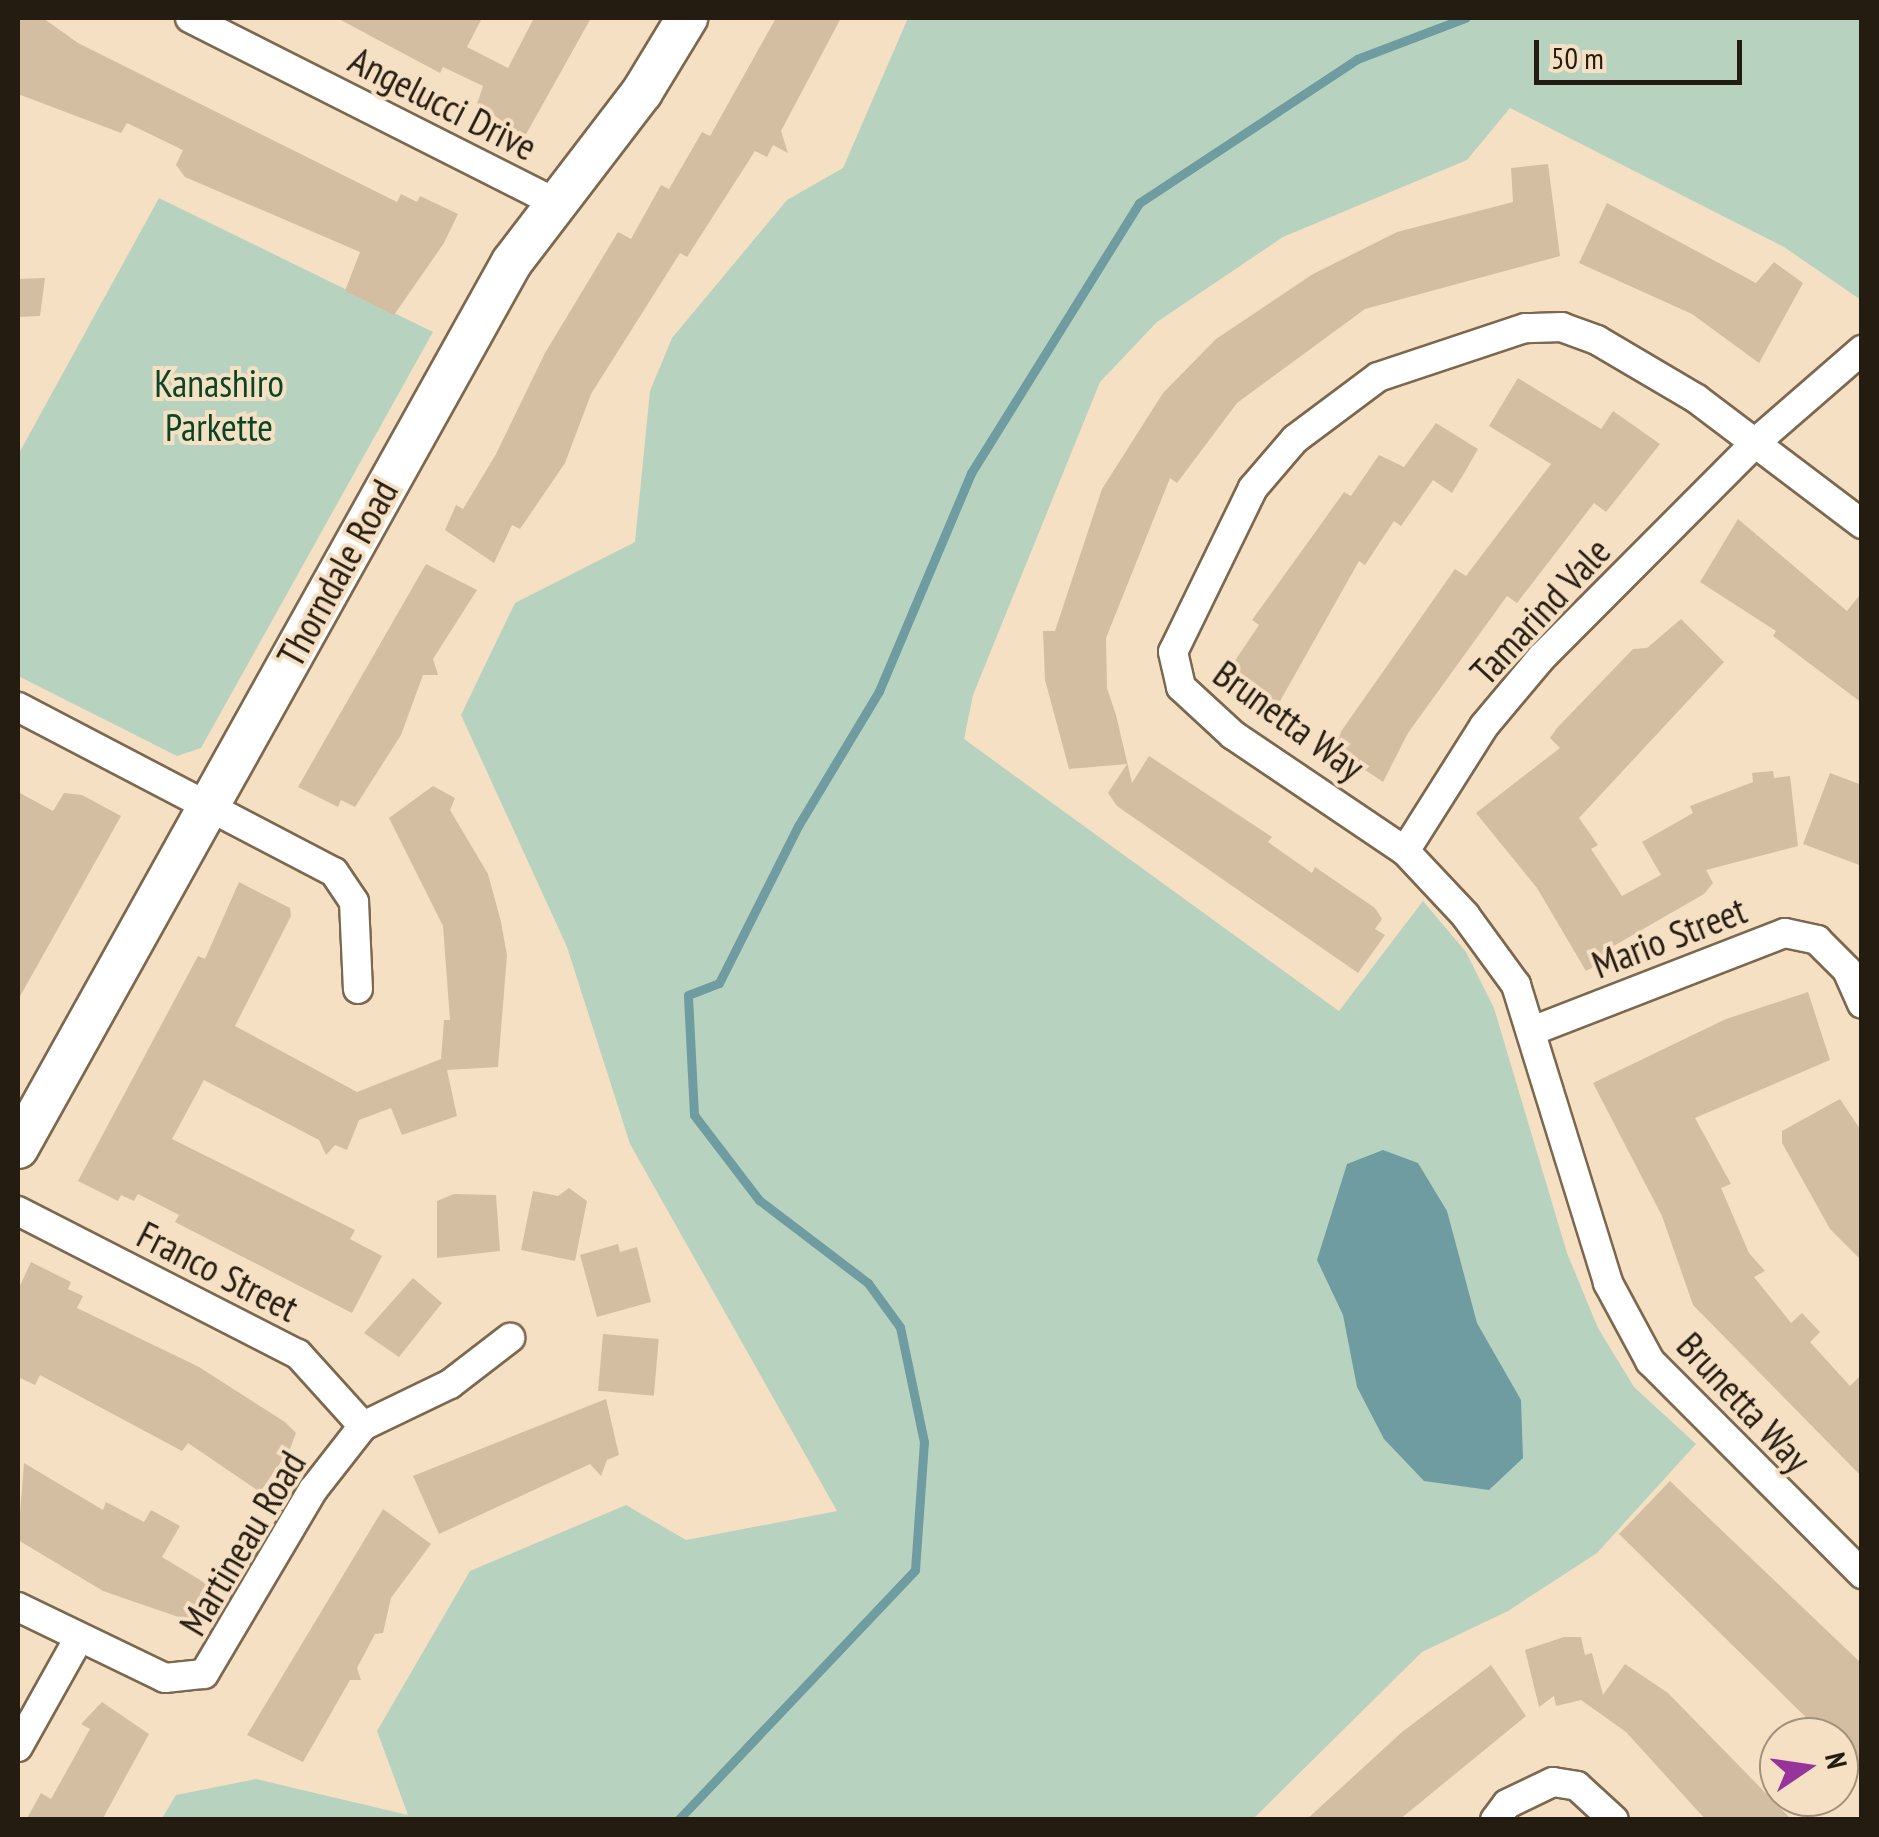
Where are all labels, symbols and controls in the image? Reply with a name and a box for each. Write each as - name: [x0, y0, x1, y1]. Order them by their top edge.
- scale bar: [1539, 20, 1746, 82]
- street label: Angelucci Drive: [342, 36, 544, 170]
- text: 50 m: [1551, 38, 1604, 77]
- park label: Kanashiro Parkette: [154, 360, 284, 449]
- street label: Thorndale Road: [267, 472, 407, 674]
- street label: Tamarind Vale: [1460, 528, 1620, 694]
- street label: Brunetta Way: [1205, 650, 1373, 790]
- street label: Mario Street: [1586, 887, 1752, 987]
- street label: Franco Street: [130, 1211, 306, 1331]
- street label: Brunetta Way: [1668, 1322, 1820, 1482]
- street label: Martineau Road: [169, 1443, 315, 1643]
- north arrow: [1759, 1717, 1859, 1817]
- text: N: [1817, 1749, 1856, 1772]

